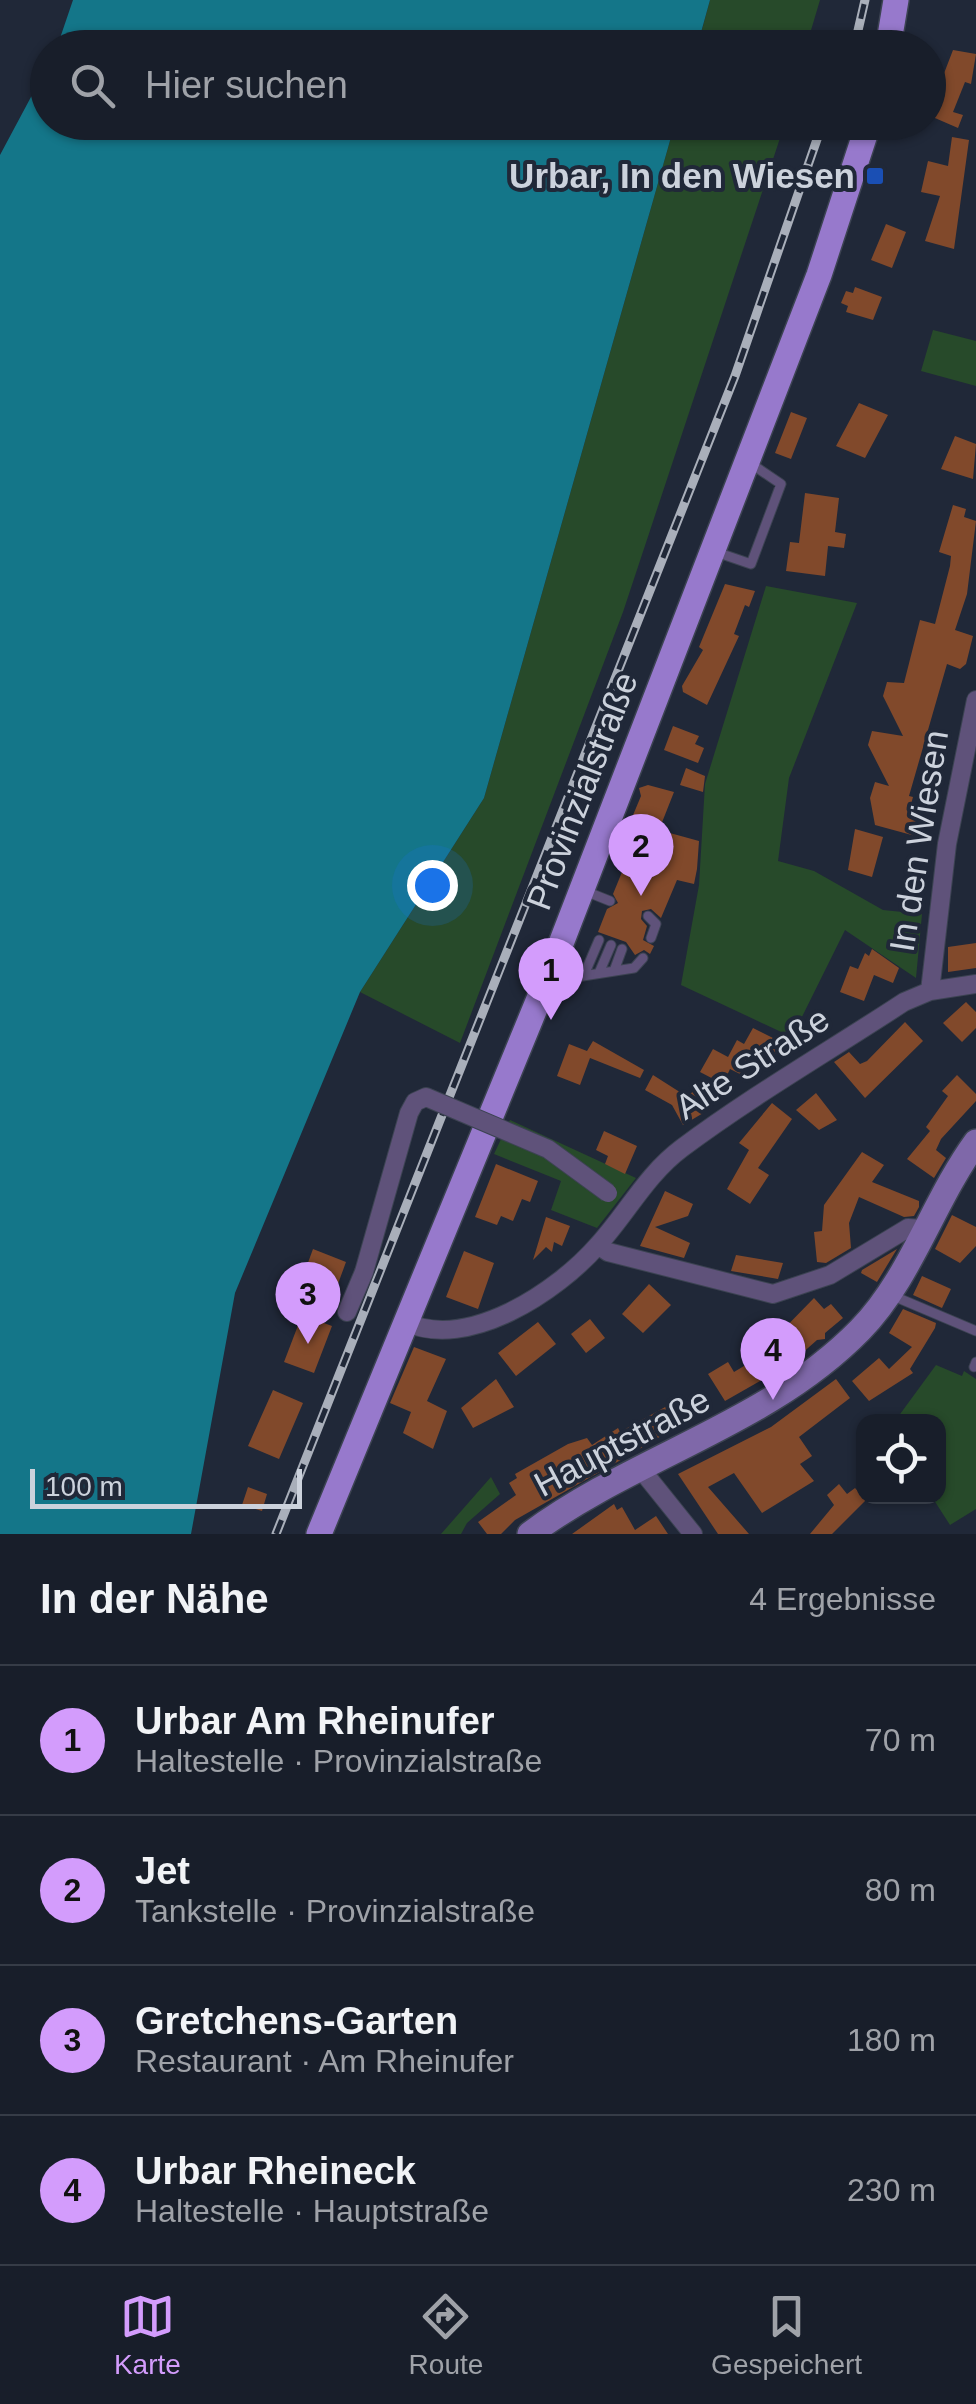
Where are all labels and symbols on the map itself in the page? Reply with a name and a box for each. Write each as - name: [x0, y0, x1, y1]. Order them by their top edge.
- place label: Urbar, In den Wiesen: [509, 156, 855, 195]
- marker: Urbar, In den Wiesen: [864, 165, 886, 187]
- street label: Provinzialstraße: [518, 667, 645, 915]
- street label: In den Wiesen: [882, 727, 955, 954]
- pin: 2: [608, 814, 674, 896]
- your location: [407, 860, 458, 911]
- pin: 1: [518, 938, 584, 1020]
- street label: Alte Straße: [668, 999, 836, 1127]
- pin: 3: [276, 1262, 340, 1344]
- pin: 4: [740, 1318, 806, 1400]
- street label: Hauptstraße: [528, 1379, 716, 1504]
- scale bar: [30, 1464, 302, 1508]

